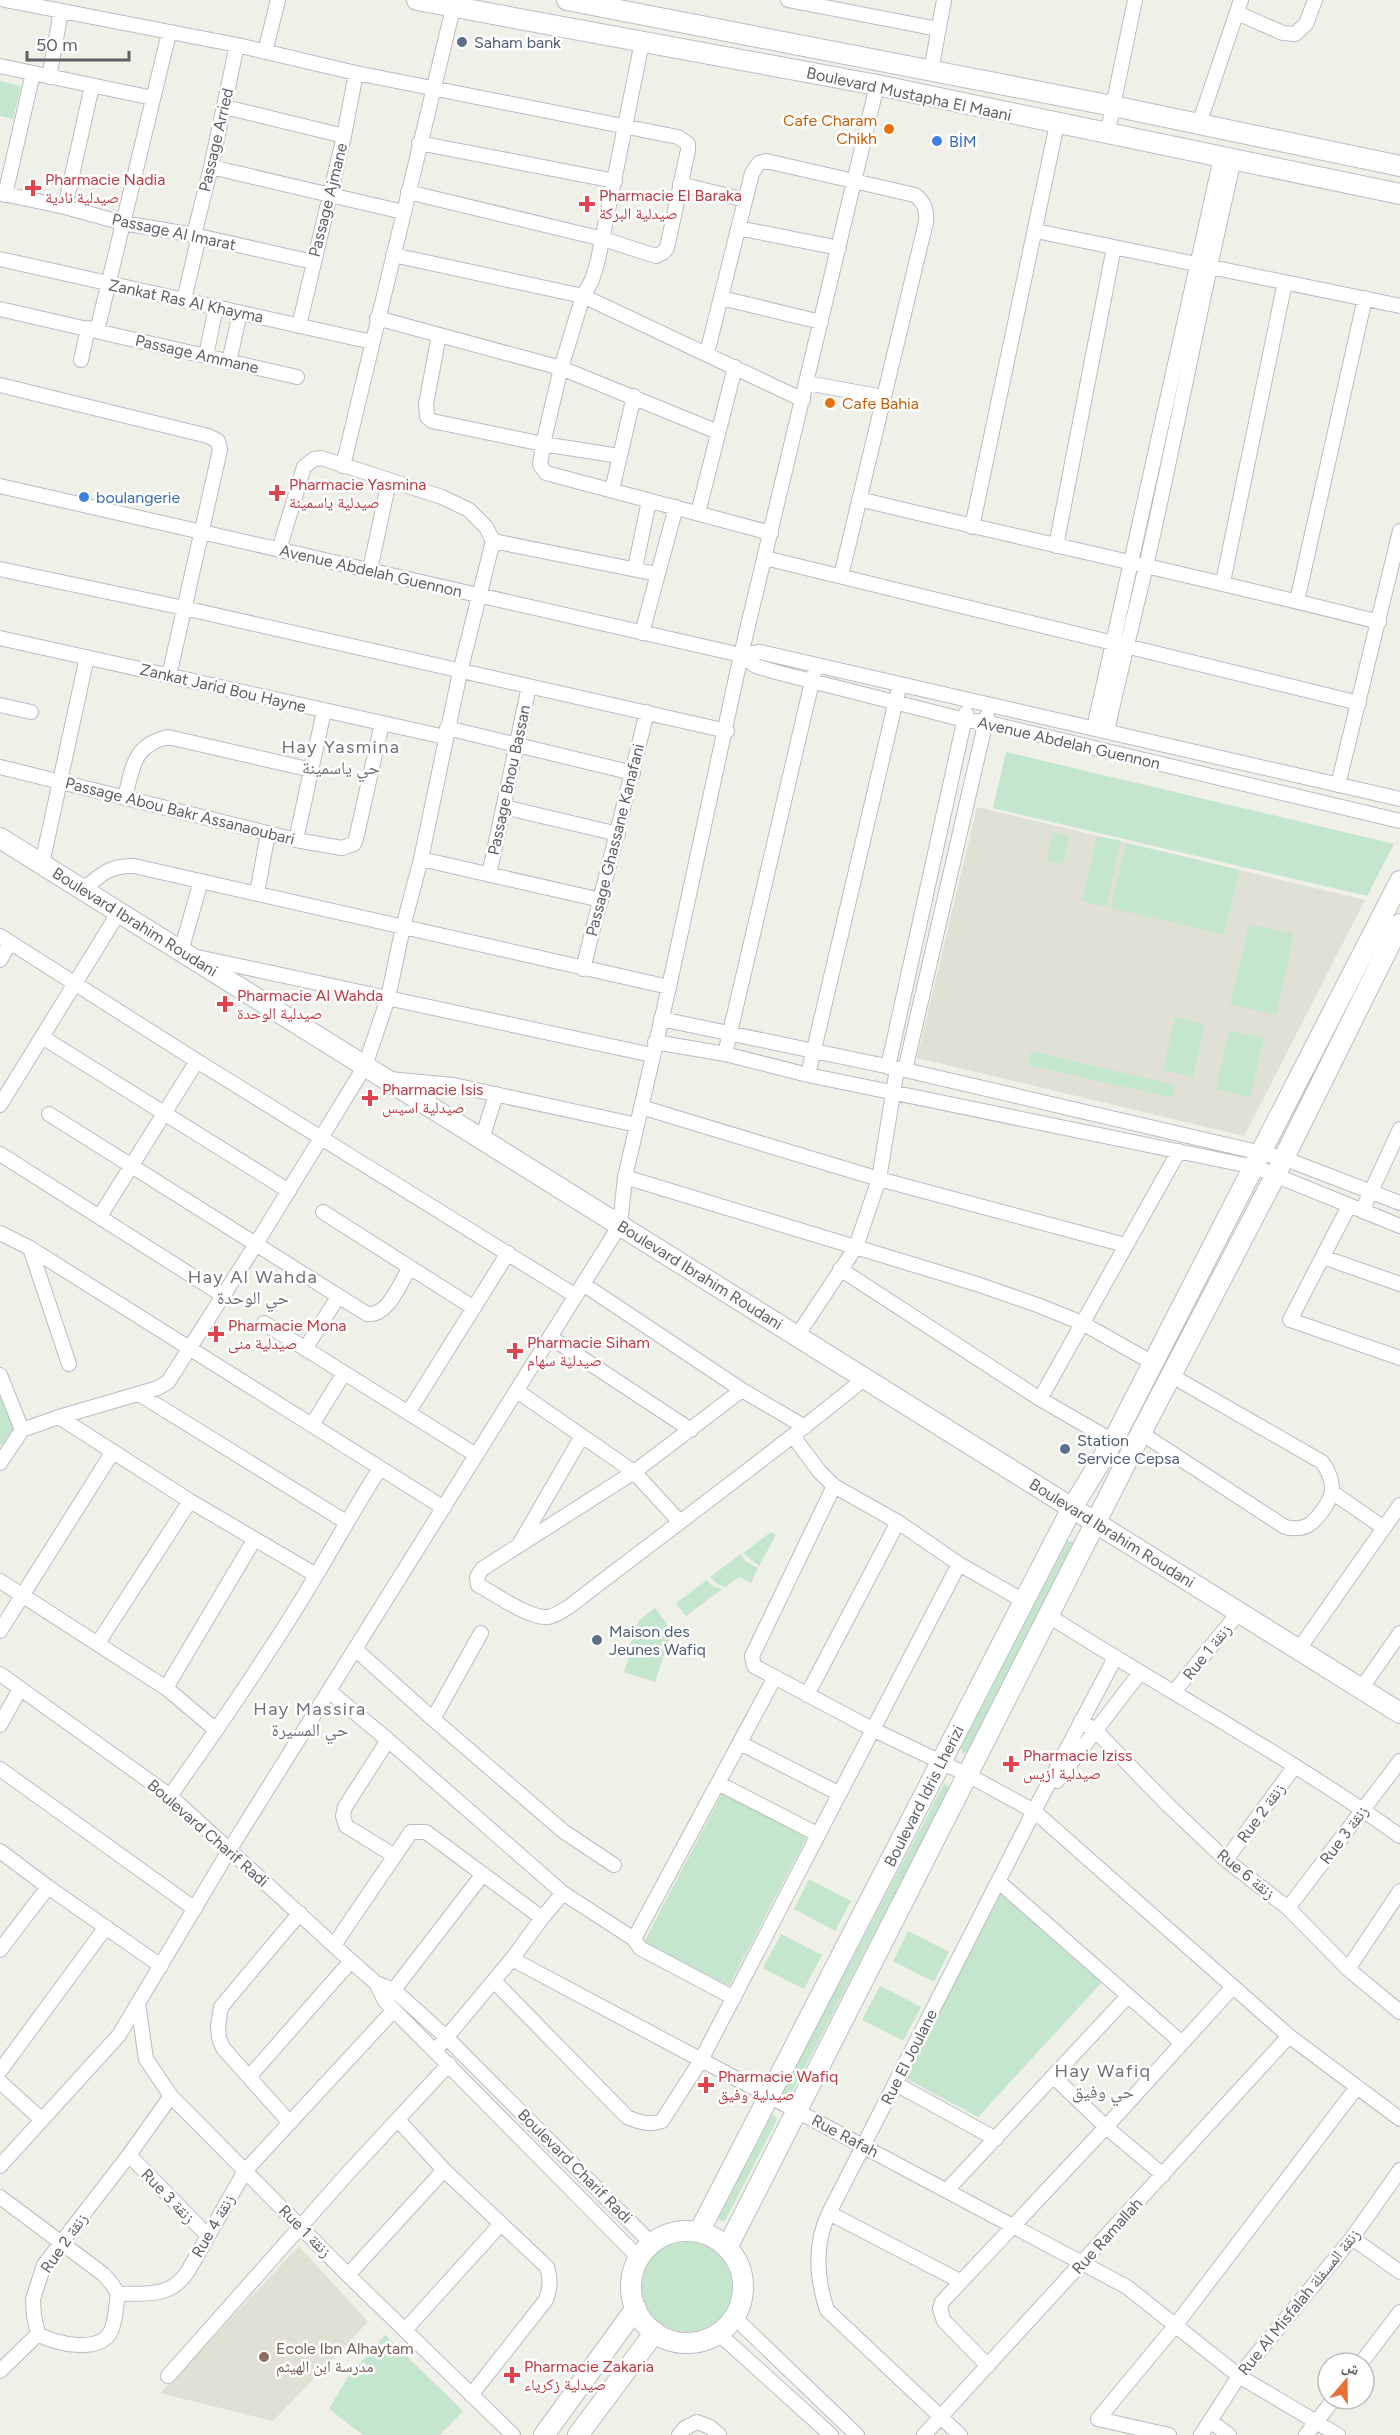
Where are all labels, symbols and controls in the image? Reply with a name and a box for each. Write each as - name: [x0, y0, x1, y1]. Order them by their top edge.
- scale bar: [27, 24, 129, 62]
- place label: Saham bank: [474, 33, 561, 52]
- text: 50 m: [36, 34, 78, 56]
- marker: Saham bank: [455, 35, 469, 49]
- street label: Boulevard Mustapha El Maani: [805, 63, 1013, 125]
- street label: Passage Arried: [195, 86, 237, 194]
- place label: Cafe Charam Chikh: [783, 111, 877, 148]
- marker: Cafe Charam Chikh: [882, 122, 896, 136]
- place label: BİM: [949, 132, 977, 151]
- marker: BİM: [930, 134, 944, 148]
- street label: Passage Ajmane: [305, 141, 351, 259]
- place label: Pharmacie Nadia صيدلية نادية: [45, 170, 165, 207]
- marker: Pharmacie Nadia صيدلية نادية: [26, 181, 40, 195]
- place label: Pharmacie El Baraka صيدلية البركة: [599, 186, 742, 223]
- marker: Pharmacie El Baraka صيدلية البركة: [580, 197, 594, 211]
- street label: Passage Al Imarat: [110, 210, 238, 254]
- street label: Zankat Ras Al Khayma: [107, 275, 265, 327]
- street label: Passage Ammane: [133, 331, 261, 378]
- place label: Cafe Bahia: [842, 394, 919, 413]
- marker: Cafe Bahia: [823, 396, 837, 410]
- place label: Pharmacie Yasmina صيدلية ياسمينة: [289, 475, 426, 512]
- marker: Pharmacie Yasmina صيدلية ياسمينة: [270, 486, 284, 500]
- place label: boulangerie: [96, 488, 180, 507]
- marker: boulangerie: [77, 490, 91, 504]
- street label: Avenue Abdelah Guennon: [278, 541, 464, 601]
- street label: Zankat Jarid Bou Hayne: [138, 660, 308, 716]
- street label: Passage Bnou Bassan: [484, 703, 534, 857]
- street label: Avenue Abdelah Guennon: [976, 713, 1162, 773]
- district label: Hay Yasmina حي ياسمينة: [281, 736, 401, 783]
- street label: Passage Ghassane Kanafani: [582, 742, 648, 938]
- street label: Passage Abou Bakr Assanaoubari: [63, 773, 297, 849]
- street label: Boulevard Ibrahim Roudani: [49, 863, 221, 981]
- place label: Pharmacie Al Wahda صيدلية الوحدة: [237, 986, 383, 1023]
- marker: Pharmacie Al Wahda صيدلية الوحدة: [218, 997, 232, 1011]
- place label: Pharmacie Isis صيدلية اسيس: [382, 1080, 484, 1118]
- marker: Pharmacie Isis صيدلية اسيس: [363, 1091, 377, 1105]
- street label: Boulevard Ibrahim Roudani: [614, 1216, 786, 1334]
- district label: Hay Al Wahda حي الوحدة: [188, 1266, 318, 1313]
- place label: Pharmacie Mona صيدلية منى: [228, 1316, 347, 1354]
- marker: Pharmacie Mona صيدلية منى: [209, 1327, 223, 1341]
- place label: Pharmacie Siham صيدلية سهام: [527, 1333, 650, 1371]
- marker: Pharmacie Siham صيدلية سهام: [508, 1344, 522, 1358]
- place label: Station Service Cepsa: [1077, 1431, 1180, 1468]
- marker: Station Service Cepsa: [1058, 1442, 1072, 1456]
- street label: Boulevard Ibrahim Roudani: [1026, 1474, 1198, 1592]
- street label: Rue 1 زنقة: [1179, 1620, 1235, 1684]
- place label: Maison des Jeunes Wafiq: [609, 1622, 706, 1659]
- marker: Maison des Jeunes Wafiq: [590, 1633, 604, 1647]
- district label: Hay Massira حي المسيرة: [253, 1698, 367, 1745]
- street label: Boulevard Idris Lherizi: [880, 1722, 968, 1870]
- place label: Pharmacie Iziss صيدلية ازيس: [1023, 1746, 1132, 1784]
- marker: Pharmacie Iziss صيدلية ازيس: [1004, 1757, 1018, 1771]
- street label: Boulevard Charif Radi: [144, 1775, 272, 1891]
- street label: Rue 2 زنقة: [1233, 1780, 1289, 1846]
- street label: Rue 3 زنقة: [1316, 1802, 1372, 1868]
- street label: Rue 6 زنقة: [1213, 1845, 1279, 1903]
- street label: Rue El Joulane: [877, 2006, 941, 2108]
- district label: Hay Wafiq حي وفيق: [1055, 2060, 1151, 2107]
- place label: Pharmacie Wafiq صيدلية وفيق: [718, 2067, 838, 2105]
- marker: Pharmacie Wafiq صيدلية وفيق: [699, 2078, 713, 2092]
- street label: Boulevard Charif Radi: [514, 2105, 636, 2227]
- street label: Rue Rafah: [808, 2111, 882, 2161]
- street label: Rue 3 زنقة: [137, 2165, 199, 2227]
- street label: Rue 4 زنقة: [187, 2191, 239, 2261]
- street label: Rue Ramallah: [1068, 2194, 1146, 2278]
- street label: Rue 1 زنقة: [275, 2201, 335, 2261]
- street label: Rue 2 زنقة: [37, 2209, 91, 2277]
- street label: Rue Al Misfalah زنقة المسفلة: [1234, 2225, 1364, 2379]
- place label: Ecole Ibn Alhaytam مدرسة ابن الهيثم: [276, 2339, 414, 2377]
- marker: Ecole Ibn Alhaytam مدرسة ابن الهيثم: [257, 2350, 271, 2364]
- north arrow: [1316, 2351, 1376, 2411]
- text: ش: [1340, 2356, 1362, 2379]
- place label: Pharmacie Zakaria صيدلية زكرياء: [524, 2357, 654, 2394]
- marker: Pharmacie Zakaria صيدلية زكرياء: [505, 2368, 519, 2382]

